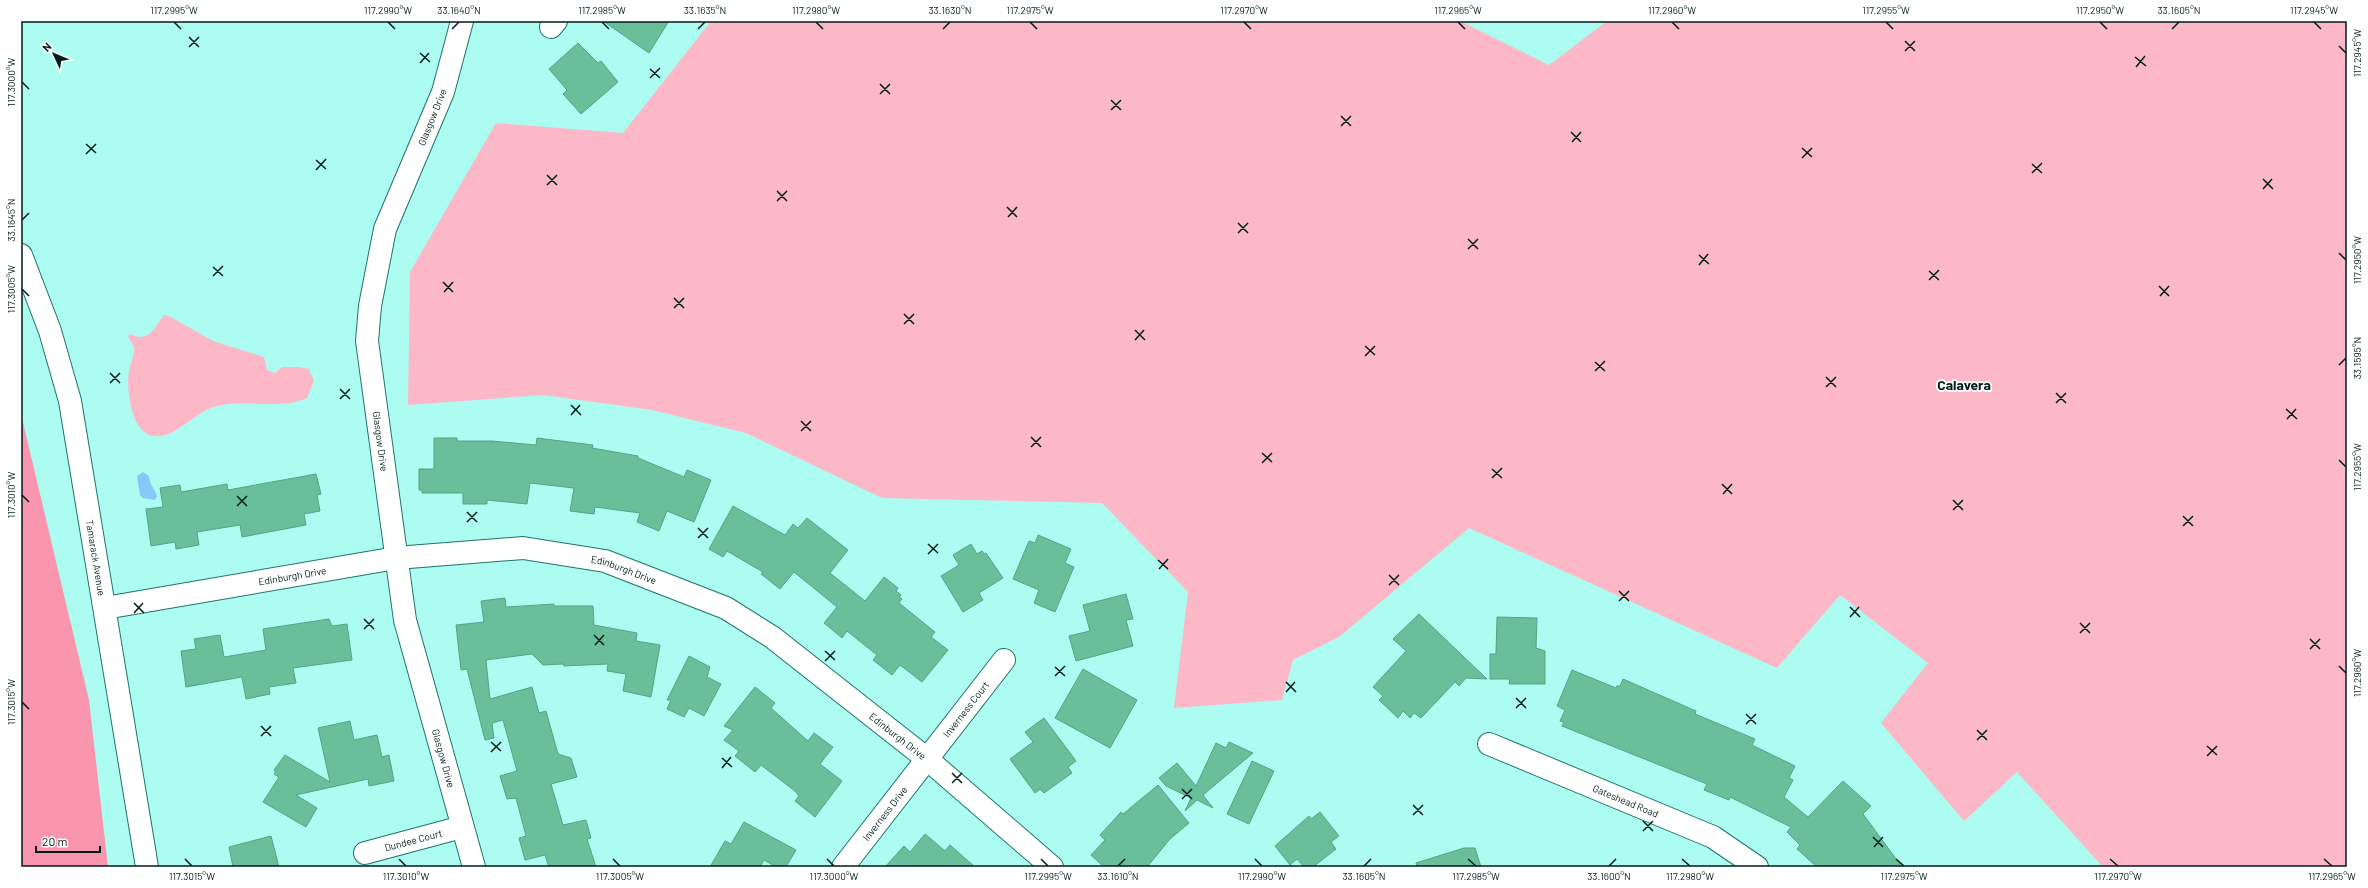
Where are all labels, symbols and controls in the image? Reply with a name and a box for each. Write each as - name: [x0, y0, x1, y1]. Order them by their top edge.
- text: 117.2995°W: [150, 4, 198, 16]
- text: 117.2990°W: [364, 4, 412, 16]
- text: 33.1640°N: [437, 4, 481, 16]
- text: 117.2985°W: [578, 4, 626, 16]
- text: 33.1635°N: [684, 4, 726, 16]
- text: 117.2980°W: [792, 4, 840, 16]
- text: 33.1630°N: [928, 4, 972, 16]
- text: 117.2975°W: [1006, 4, 1054, 16]
- text: 117.2970°W: [1220, 4, 1268, 16]
- text: 117.2965°W: [1434, 4, 1482, 16]
- text: 117.2960°W: [1648, 4, 1696, 16]
- text: 117.2955°W: [1862, 4, 1910, 16]
- text: 117.2950°W: [2076, 4, 2124, 16]
- text: 33.1605°N: [2157, 4, 2201, 16]
- text: 117.2945°W: [2290, 4, 2338, 16]
- text: 117.2945°W: [2351, 29, 2363, 77]
- north arrow: [34, 34, 74, 74]
- text: N: [39, 40, 54, 54]
- text: 117.3000°W: [5, 57, 17, 106]
- street label: Glasgow Drive: [415, 87, 449, 147]
- text: 33.1645°N: [5, 199, 17, 241]
- text: 117.2950°W: [2351, 236, 2363, 284]
- text: 117.3005°W: [5, 265, 17, 313]
- text: 33.1595°N: [2351, 337, 2363, 379]
- district label: Calavera: [1937, 376, 1991, 393]
- street label: Glasgow Drive: [371, 410, 391, 472]
- text: 117.2955°W: [2351, 443, 2363, 491]
- text: 117.3010°W: [5, 472, 17, 518]
- street label: Tamarack Avenue: [84, 519, 108, 597]
- street label: Edinburgh Drive: [590, 553, 658, 586]
- street label: Edinburgh Drive: [257, 564, 327, 588]
- text: 117.2960°W: [2351, 649, 2363, 697]
- street label: Inverness Court: [940, 678, 992, 740]
- text: 117.3015°W: [5, 679, 17, 725]
- street label: Edinburgh Drive: [867, 710, 929, 762]
- street label: Glasgow Drive: [430, 728, 458, 789]
- street label: Gateshead Road: [1591, 782, 1660, 820]
- street label: Inverness Drive: [860, 784, 910, 843]
- street label: Dundee Court: [383, 827, 444, 854]
- scale bar: [36, 828, 100, 854]
- text: 20 m: [42, 834, 68, 848]
- text: 117.3015°W: [169, 870, 215, 882]
- text: 117.3010°W: [383, 870, 429, 882]
- text: 117.3005°W: [596, 870, 644, 882]
- text: 117.3000°W: [810, 870, 859, 882]
- text: 117.2995°W: [1024, 870, 1072, 882]
- text: 33.1610°N: [1097, 870, 1139, 882]
- text: 117.2990°W: [1238, 870, 1286, 882]
- text: 33.1605°N: [1342, 870, 1386, 882]
- text: 117.2985°W: [1452, 870, 1500, 882]
- text: 33.1600°N: [1587, 870, 1631, 882]
- text: 117.2980°W: [1666, 870, 1714, 882]
- text: 117.2975°W: [1880, 870, 1928, 882]
- text: 117.2970°W: [2094, 870, 2142, 882]
- text: 117.2965°W: [2308, 870, 2356, 882]

